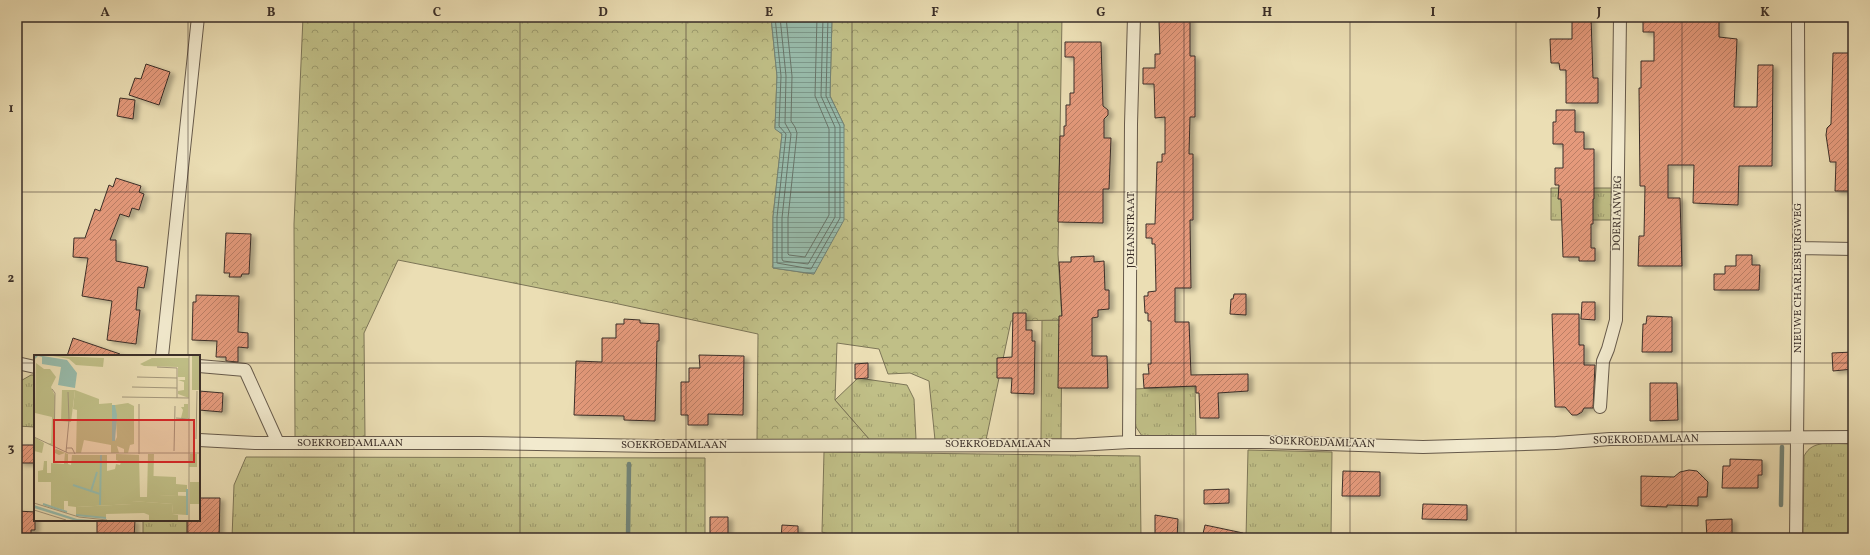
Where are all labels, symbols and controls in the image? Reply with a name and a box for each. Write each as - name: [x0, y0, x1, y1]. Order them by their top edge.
- text: A: [100, 4, 110, 22]
- text: B: [267, 4, 276, 22]
- text: C: [433, 4, 441, 22]
- text: D: [598, 4, 608, 22]
- text: E: [765, 4, 773, 22]
- text: F: [931, 4, 939, 22]
- text: G: [1096, 4, 1106, 22]
- text: H: [1262, 4, 1272, 22]
- text: I: [1431, 4, 1436, 22]
- text: J: [1596, 4, 1602, 22]
- text: K: [1760, 4, 1770, 22]
- text: 1: [8, 100, 14, 118]
- street label: DOERIANWEG: [1610, 175, 1626, 251]
- street label: JOHANSTRAAT: [1124, 191, 1139, 268]
- street label: NIEUWE CHARLESBURGWEG: [1791, 203, 1806, 353]
- text: 2: [8, 270, 15, 288]
- inset map: [34, 355, 200, 521]
- street label: SOEKROEDAMLAAN: [1593, 432, 1699, 448]
- street label: SOEKROEDAMLAAN: [1269, 434, 1375, 452]
- street label: SOEKROEDAMLAAN: [297, 436, 403, 451]
- street label: SOEKROEDAMLAAN: [945, 437, 1051, 452]
- street label: SOEKROEDAMLAAN: [621, 438, 727, 453]
- text: 3: [8, 440, 15, 458]

